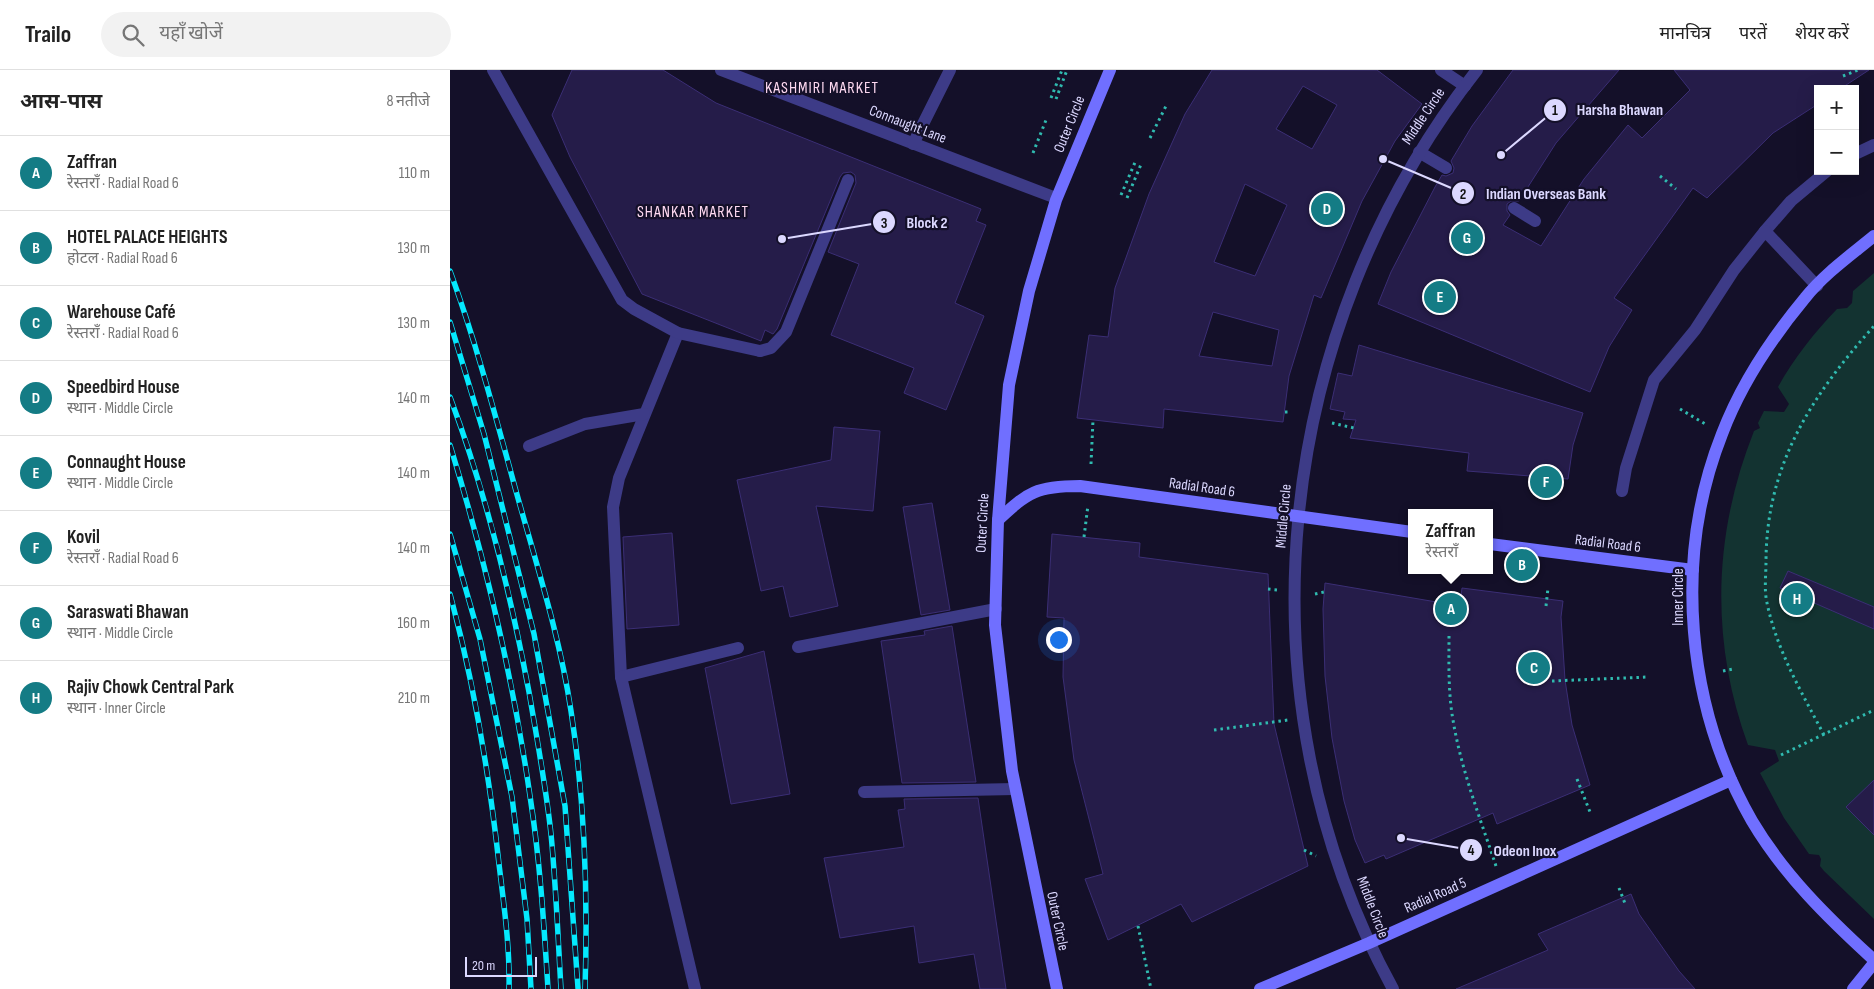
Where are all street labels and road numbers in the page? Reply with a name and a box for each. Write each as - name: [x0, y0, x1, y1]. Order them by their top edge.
- street label: Middle Circle: [1398, 84, 1449, 148]
- street label: Outer Circle: [1049, 93, 1089, 155]
- street label: Connaught Lane: [866, 101, 949, 148]
- street label: Radial Road 6: [1168, 473, 1236, 502]
- street label: Middle Circle: [1271, 483, 1296, 549]
- street label: Outer Circle: [971, 493, 994, 553]
- street label: Radial Road 6: [1574, 530, 1642, 557]
- street label: Inner Circle: [1669, 568, 1688, 626]
- street label: Radial Road 5: [1401, 873, 1469, 918]
- street label: Middle Circle: [1352, 874, 1393, 941]
- street label: Outer Circle: [1042, 890, 1073, 952]

